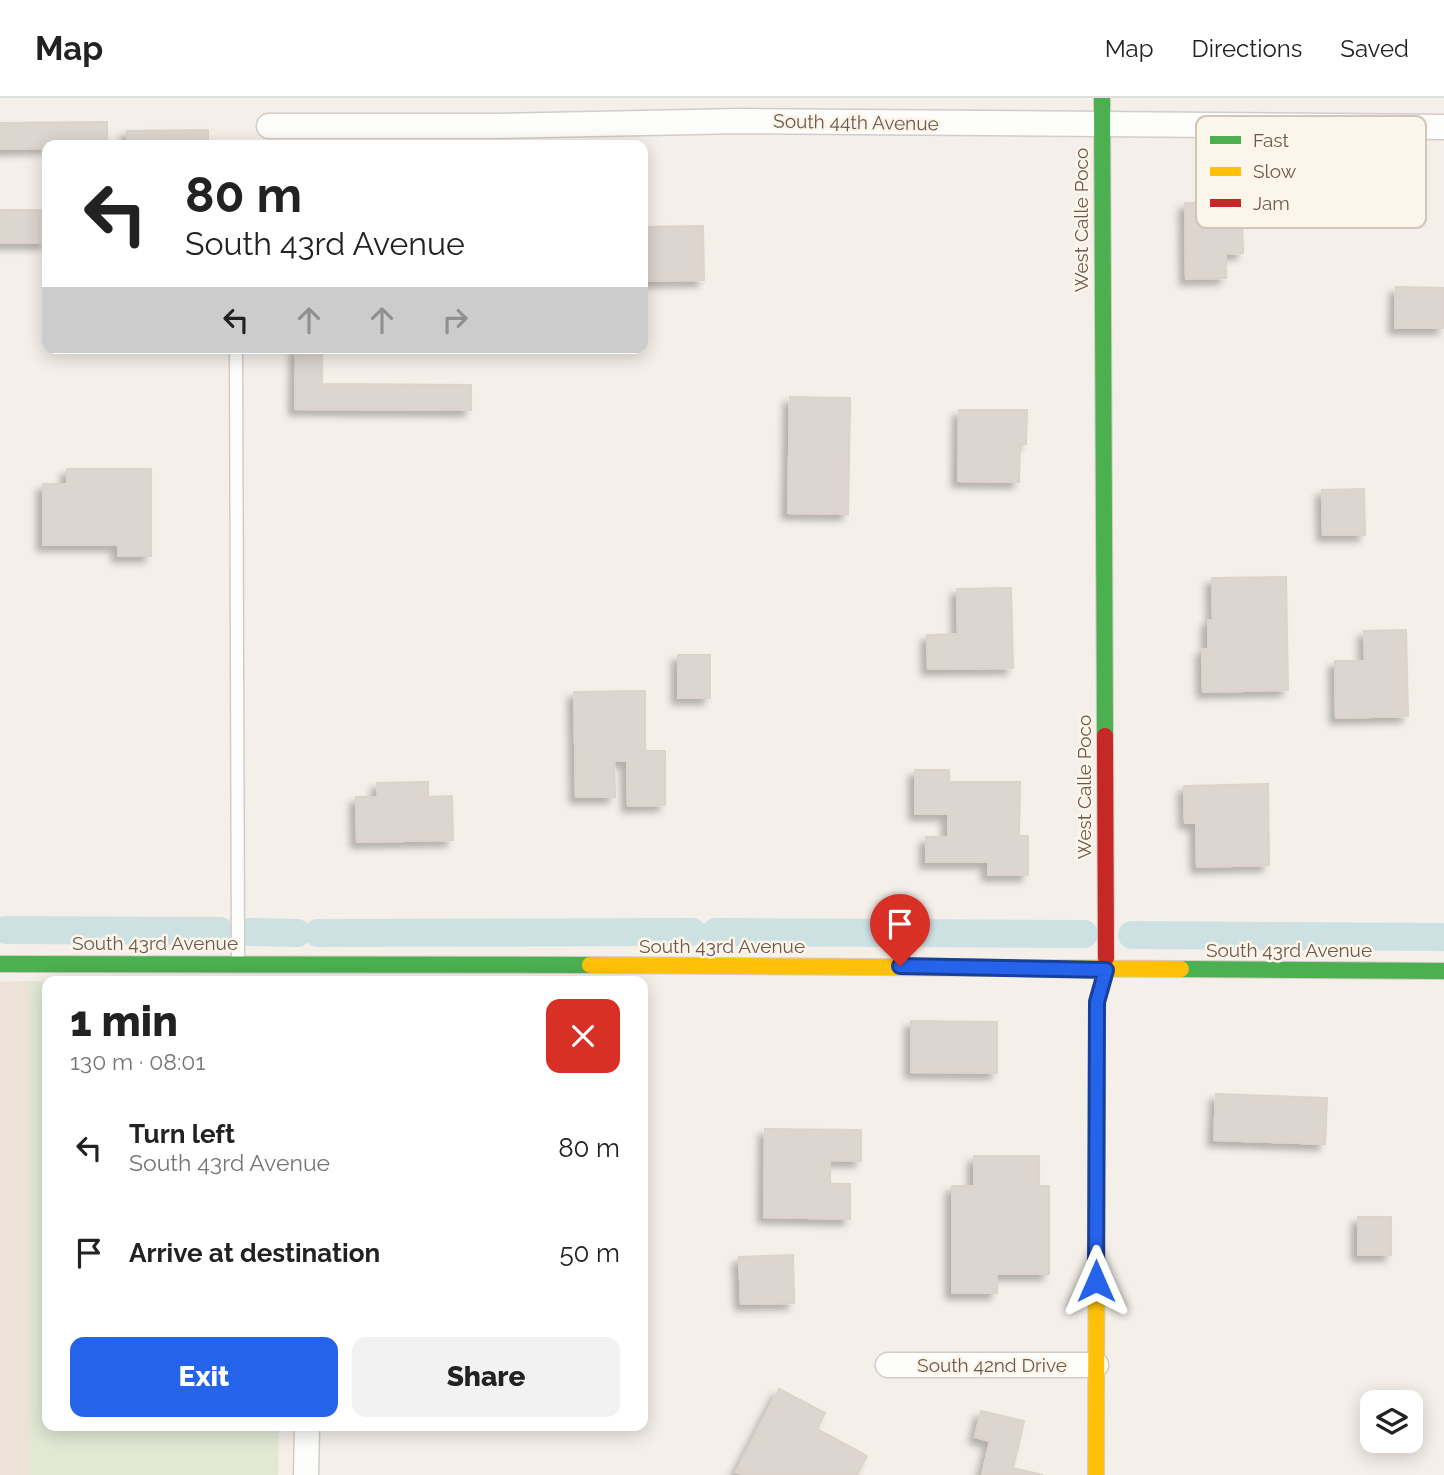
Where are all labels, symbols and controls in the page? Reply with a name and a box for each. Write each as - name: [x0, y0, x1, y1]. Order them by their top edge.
- text: Map: [35, 29, 103, 68]
- text: Map: [1105, 34, 1154, 63]
- text: Directions: [1192, 34, 1302, 63]
- text: Saved: [1340, 34, 1409, 63]
- street label: South 44th Avenue: [773, 110, 939, 134]
- legend: [1196, 116, 1426, 228]
- text: Fast: [1253, 129, 1289, 151]
- street label: West Calle Poco: [1070, 148, 1092, 292]
- text: Slow: [1253, 160, 1297, 182]
- text: 80 m: [185, 166, 302, 223]
- icon: left: [70, 168, 161, 259]
- text: Jam: [1253, 192, 1290, 214]
- text: South 43rd Avenue: [185, 225, 465, 262]
- icon: left: [217, 301, 255, 339]
- icon: ahead: [290, 301, 328, 339]
- icon: ahead: [363, 301, 401, 339]
- icon: right: [436, 301, 474, 339]
- street label: West Calle Poco: [1073, 715, 1095, 859]
- pin: [870, 894, 930, 966]
- icon: arrive: [881, 905, 919, 943]
- street label: South 43rd Avenue: [72, 932, 238, 954]
- street label: South 43rd Avenue: [639, 935, 805, 957]
- street label: South 43rd Avenue: [1206, 939, 1372, 961]
- text: 1 min: [70, 997, 178, 1046]
- button: close: [546, 999, 620, 1073]
- text: 130 m · 08:01: [70, 1048, 205, 1075]
- text: Turn left: [129, 1119, 235, 1149]
- icon: left: [70, 1129, 108, 1167]
- text: 80 m: [558, 1133, 620, 1163]
- text: South 43rd Avenue: [129, 1149, 330, 1176]
- icon: arrive: [70, 1234, 108, 1272]
- text: Arrive at destination: [129, 1238, 380, 1268]
- text: 50 m: [559, 1238, 620, 1268]
- position arrow: [1059, 1244, 1133, 1318]
- button: Exit: [70, 1337, 338, 1417]
- button: Share: [352, 1337, 620, 1417]
- street label: South 42nd Drive: [917, 1354, 1067, 1376]
- map controls: [1360, 1390, 1423, 1453]
- button: layers: [1360, 1390, 1423, 1453]

